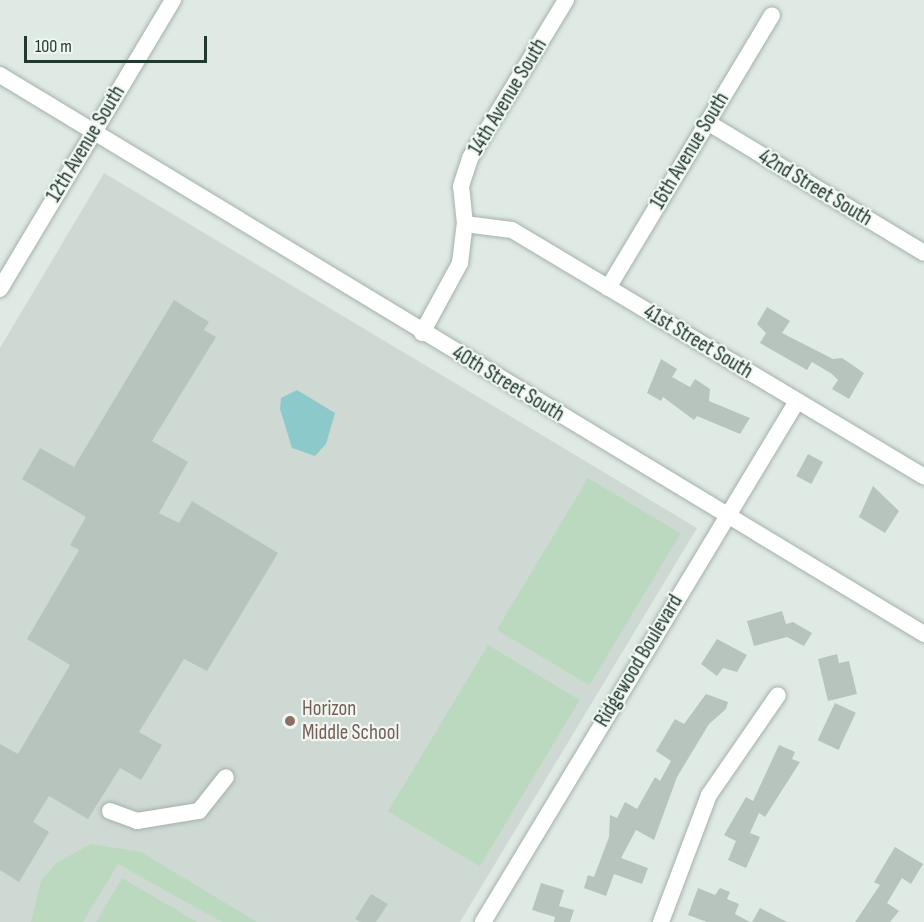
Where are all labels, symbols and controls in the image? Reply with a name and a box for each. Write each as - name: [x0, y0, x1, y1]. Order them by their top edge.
- scale bar: [27, 24, 210, 62]
- street label: 14th Avenue South: [463, 34, 553, 160]
- text: 100 m: [35, 36, 72, 57]
- street label: 12th Avenue South: [41, 81, 131, 207]
- street label: 16th Avenue South: [645, 88, 735, 214]
- street label: 42nd Street South: [754, 144, 876, 232]
- street label: 41st Street South: [639, 300, 757, 384]
- street label: 40th Street South: [447, 341, 569, 427]
- street label: Ridgewood Boulevard: [590, 590, 688, 732]
- place label: Horizon Middle School: [302, 696, 399, 746]
- marker: Horizon Middle School: [283, 714, 297, 728]

